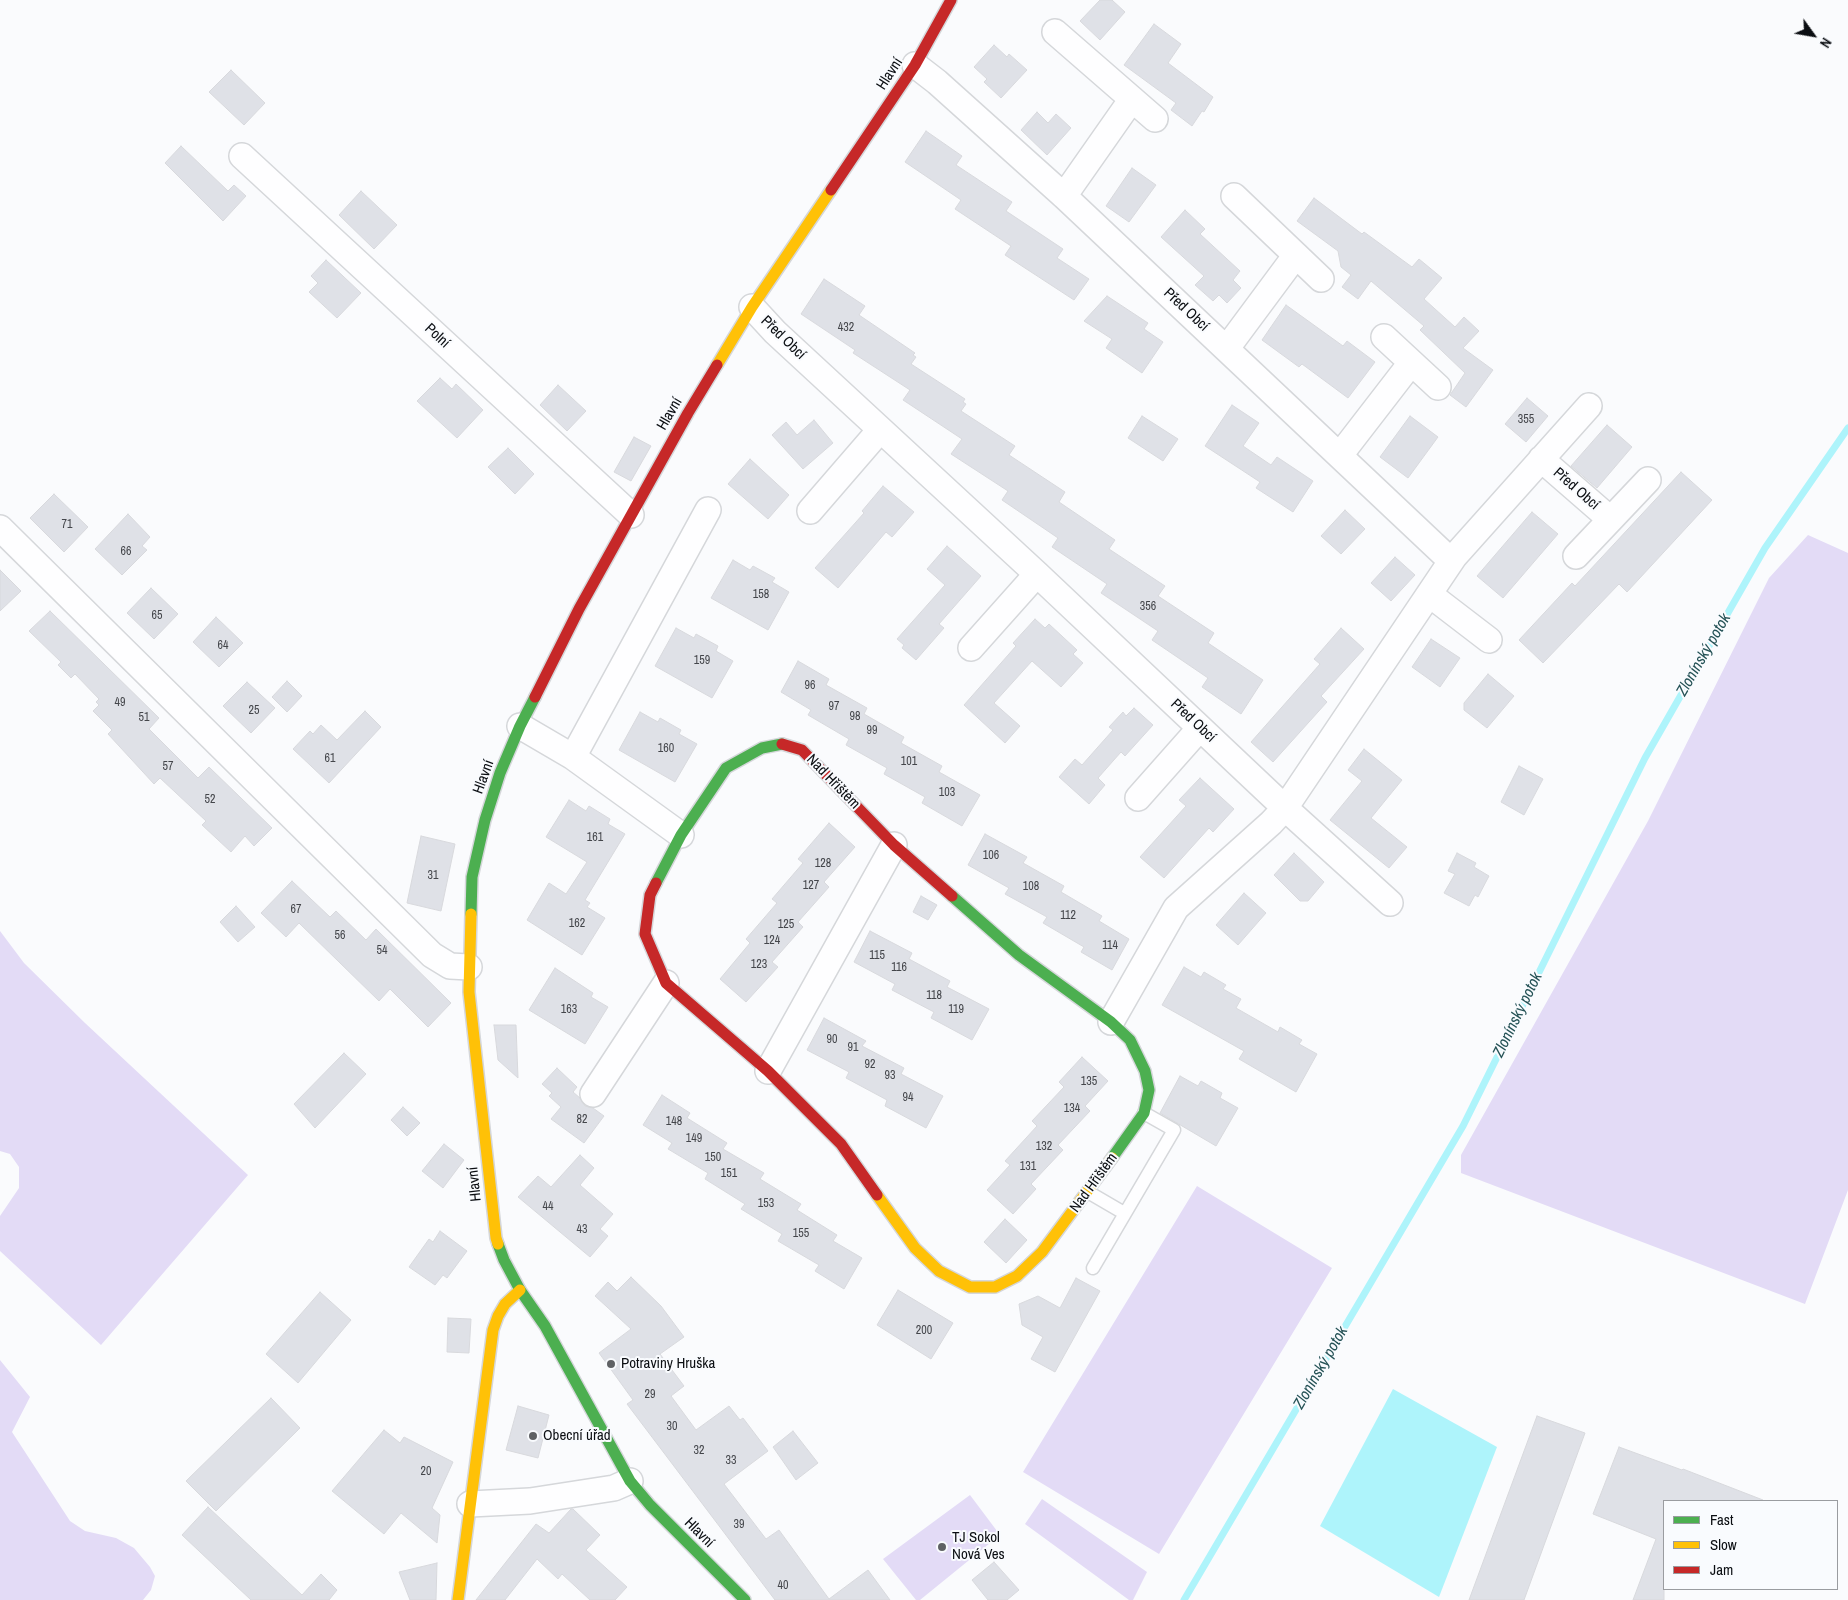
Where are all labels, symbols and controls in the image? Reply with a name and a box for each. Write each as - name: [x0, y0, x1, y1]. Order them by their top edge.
- north arrow: [1788, 10, 1838, 60]
- text: N: [1816, 35, 1836, 51]
- street label: Hlavní: [873, 54, 907, 94]
- street label: Před Obcí: [1160, 285, 1212, 335]
- street label: Před Obcí: [757, 312, 809, 364]
- street label: Polní: [421, 320, 453, 352]
- house number: 432: [838, 321, 854, 335]
- street label: Hlavní: [653, 394, 687, 434]
- house number: 355: [1518, 413, 1534, 427]
- street label: Před Obcí: [1549, 464, 1603, 514]
- house number: 71: [62, 518, 72, 532]
- house number: 66: [121, 545, 131, 559]
- house number: 158: [753, 588, 769, 602]
- house number: 356: [1140, 600, 1156, 614]
- house number: 65: [152, 609, 162, 623]
- water label: Zlonínský potok: [1673, 610, 1735, 700]
- house number: 64: [218, 639, 228, 653]
- house number: 159: [694, 654, 710, 668]
- house number: 96: [805, 679, 815, 693]
- house number: 49: [115, 696, 125, 710]
- street label: Před Obcí: [1167, 696, 1219, 746]
- house number: 97: [829, 700, 839, 714]
- house number: 25: [249, 704, 259, 718]
- house number: 98: [850, 710, 860, 724]
- house number: 51: [139, 711, 149, 725]
- house number: 99: [867, 724, 877, 738]
- house number: 160: [658, 742, 674, 756]
- street label: Nad Hřištěm: [803, 751, 863, 813]
- house number: 61: [325, 752, 335, 766]
- house number: 101: [901, 755, 917, 769]
- street label: Hlavní: [470, 758, 498, 796]
- house number: 57: [163, 760, 173, 774]
- house number: 103: [939, 786, 955, 800]
- house number: 52: [205, 793, 215, 807]
- house number: 161: [587, 831, 603, 845]
- house number: 106: [983, 849, 999, 863]
- house number: 128: [815, 857, 831, 871]
- house number: 31: [428, 869, 438, 883]
- house number: 127: [803, 879, 819, 893]
- house number: 108: [1023, 880, 1039, 894]
- house number: 67: [291, 903, 301, 917]
- house number: 112: [1060, 909, 1076, 923]
- house number: 162: [569, 917, 585, 931]
- house number: 125: [778, 918, 794, 932]
- house number: 56: [335, 929, 345, 943]
- house number: 124: [764, 934, 780, 948]
- house number: 114: [1102, 939, 1118, 953]
- house number: 54: [377, 944, 387, 958]
- house number: 115: [869, 949, 885, 963]
- house number: 123: [751, 958, 767, 972]
- house number: 116: [891, 961, 907, 975]
- water label: Zlonínský potok: [1489, 969, 1547, 1061]
- house number: 118: [926, 989, 942, 1003]
- house number: 163: [561, 1003, 577, 1017]
- house number: 119: [948, 1003, 964, 1017]
- house number: 90: [827, 1033, 837, 1047]
- house number: 91: [848, 1041, 858, 1055]
- house number: 92: [865, 1058, 875, 1072]
- house number: 93: [885, 1069, 895, 1083]
- house number: 135: [1081, 1075, 1097, 1089]
- house number: 94: [903, 1091, 913, 1105]
- house number: 134: [1064, 1102, 1080, 1116]
- house number: 82: [577, 1113, 587, 1127]
- house number: 148: [666, 1115, 682, 1129]
- house number: 149: [686, 1132, 702, 1146]
- house number: 132: [1036, 1140, 1052, 1154]
- street label: Nad Hřištěm: [1066, 1150, 1122, 1216]
- house number: 150: [705, 1151, 721, 1165]
- house number: 131: [1020, 1160, 1036, 1174]
- street label: Hlavní: [464, 1166, 486, 1202]
- house number: 151: [721, 1167, 737, 1181]
- house number: 153: [758, 1197, 774, 1211]
- house number: 44: [543, 1200, 553, 1214]
- house number: 43: [577, 1223, 587, 1237]
- house number: 155: [793, 1227, 809, 1241]
- water label: Zlonínský potok: [1290, 1323, 1352, 1413]
- house number: 200: [916, 1324, 932, 1338]
- place label: Potraviny Hruška: [621, 1355, 715, 1373]
- marker: Potraviny Hruška: [605, 1358, 617, 1370]
- house number: 29: [645, 1388, 655, 1402]
- house number: 30: [667, 1420, 677, 1434]
- place label: Obecní úřad: [543, 1427, 611, 1445]
- marker: Obecní úřad: [527, 1430, 539, 1442]
- house number: 32: [694, 1444, 704, 1458]
- house number: 33: [726, 1454, 736, 1468]
- house number: 20: [421, 1465, 431, 1479]
- legend: [1663, 1500, 1838, 1590]
- text: Fast: [1710, 1509, 1733, 1530]
- street label: Hlavní: [680, 1514, 718, 1552]
- house number: 39: [734, 1518, 744, 1532]
- place label: TJ Sokol Nová Ves: [952, 1529, 1005, 1564]
- text: Slow: [1710, 1534, 1737, 1555]
- marker: TJ Sokol Nová Ves: [936, 1541, 948, 1553]
- text: Jam: [1710, 1559, 1733, 1580]
- house number: 40: [778, 1579, 788, 1593]

